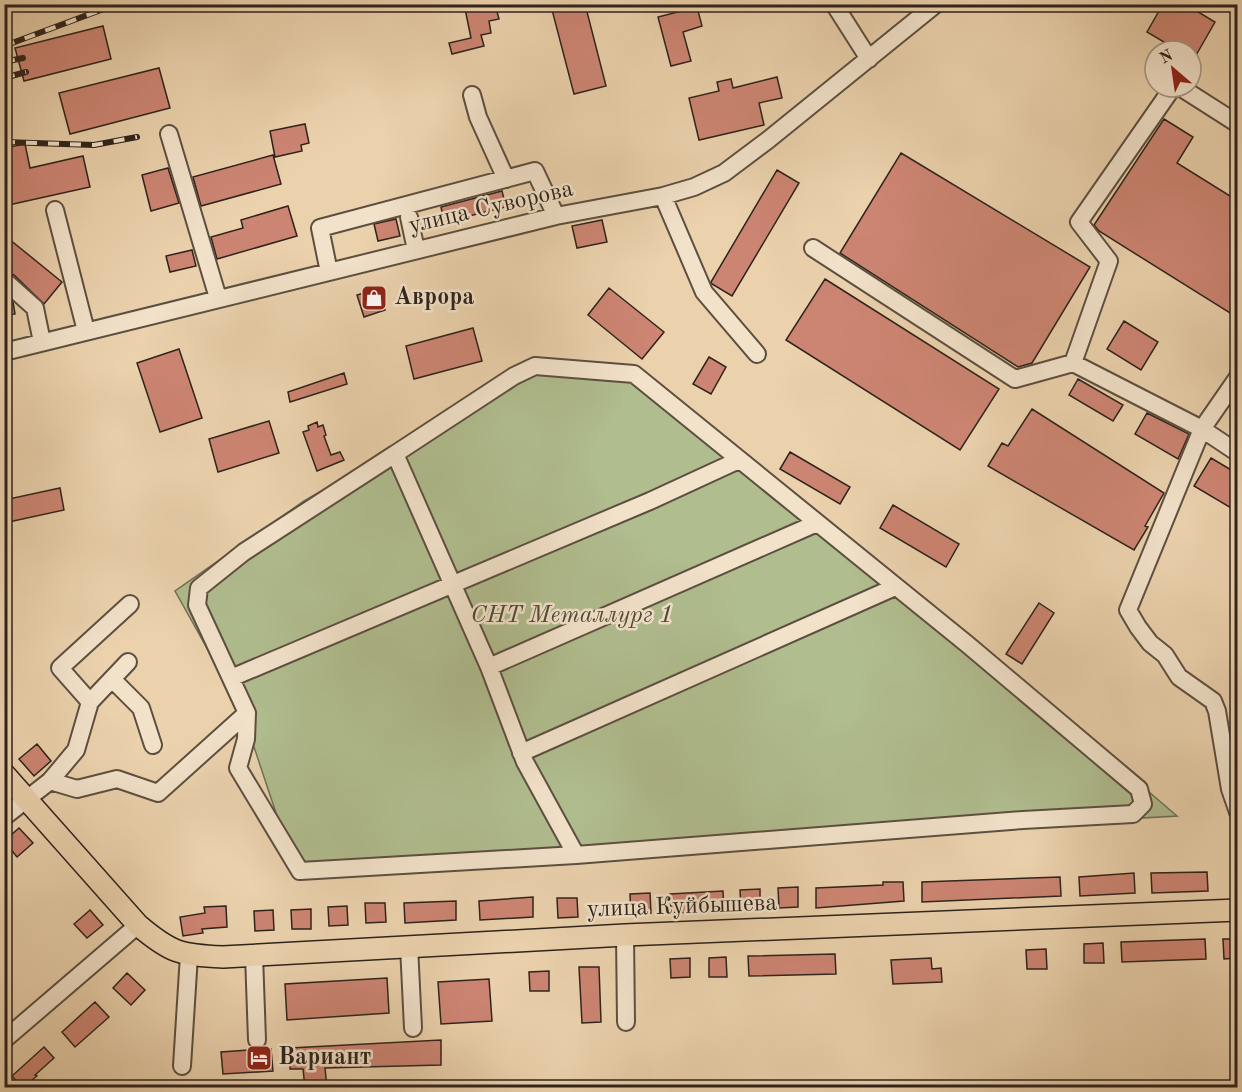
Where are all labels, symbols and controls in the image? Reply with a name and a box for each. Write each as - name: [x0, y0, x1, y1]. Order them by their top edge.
- north arrow: [1143, 39, 1203, 99]
- text: N: [1157, 47, 1177, 68]
- street label: улица Суворова: [406, 177, 576, 239]
- shop icon: Аврора: [359, 283, 389, 313]
- place label: Аврора: [394, 286, 475, 310]
- park label: СНТ Металлург 1: [471, 604, 674, 628]
- street label: улица Куйбышева: [586, 892, 778, 922]
- hotel icon: Вариант: [244, 1043, 274, 1073]
- place label: Вариант: [278, 1046, 371, 1070]

